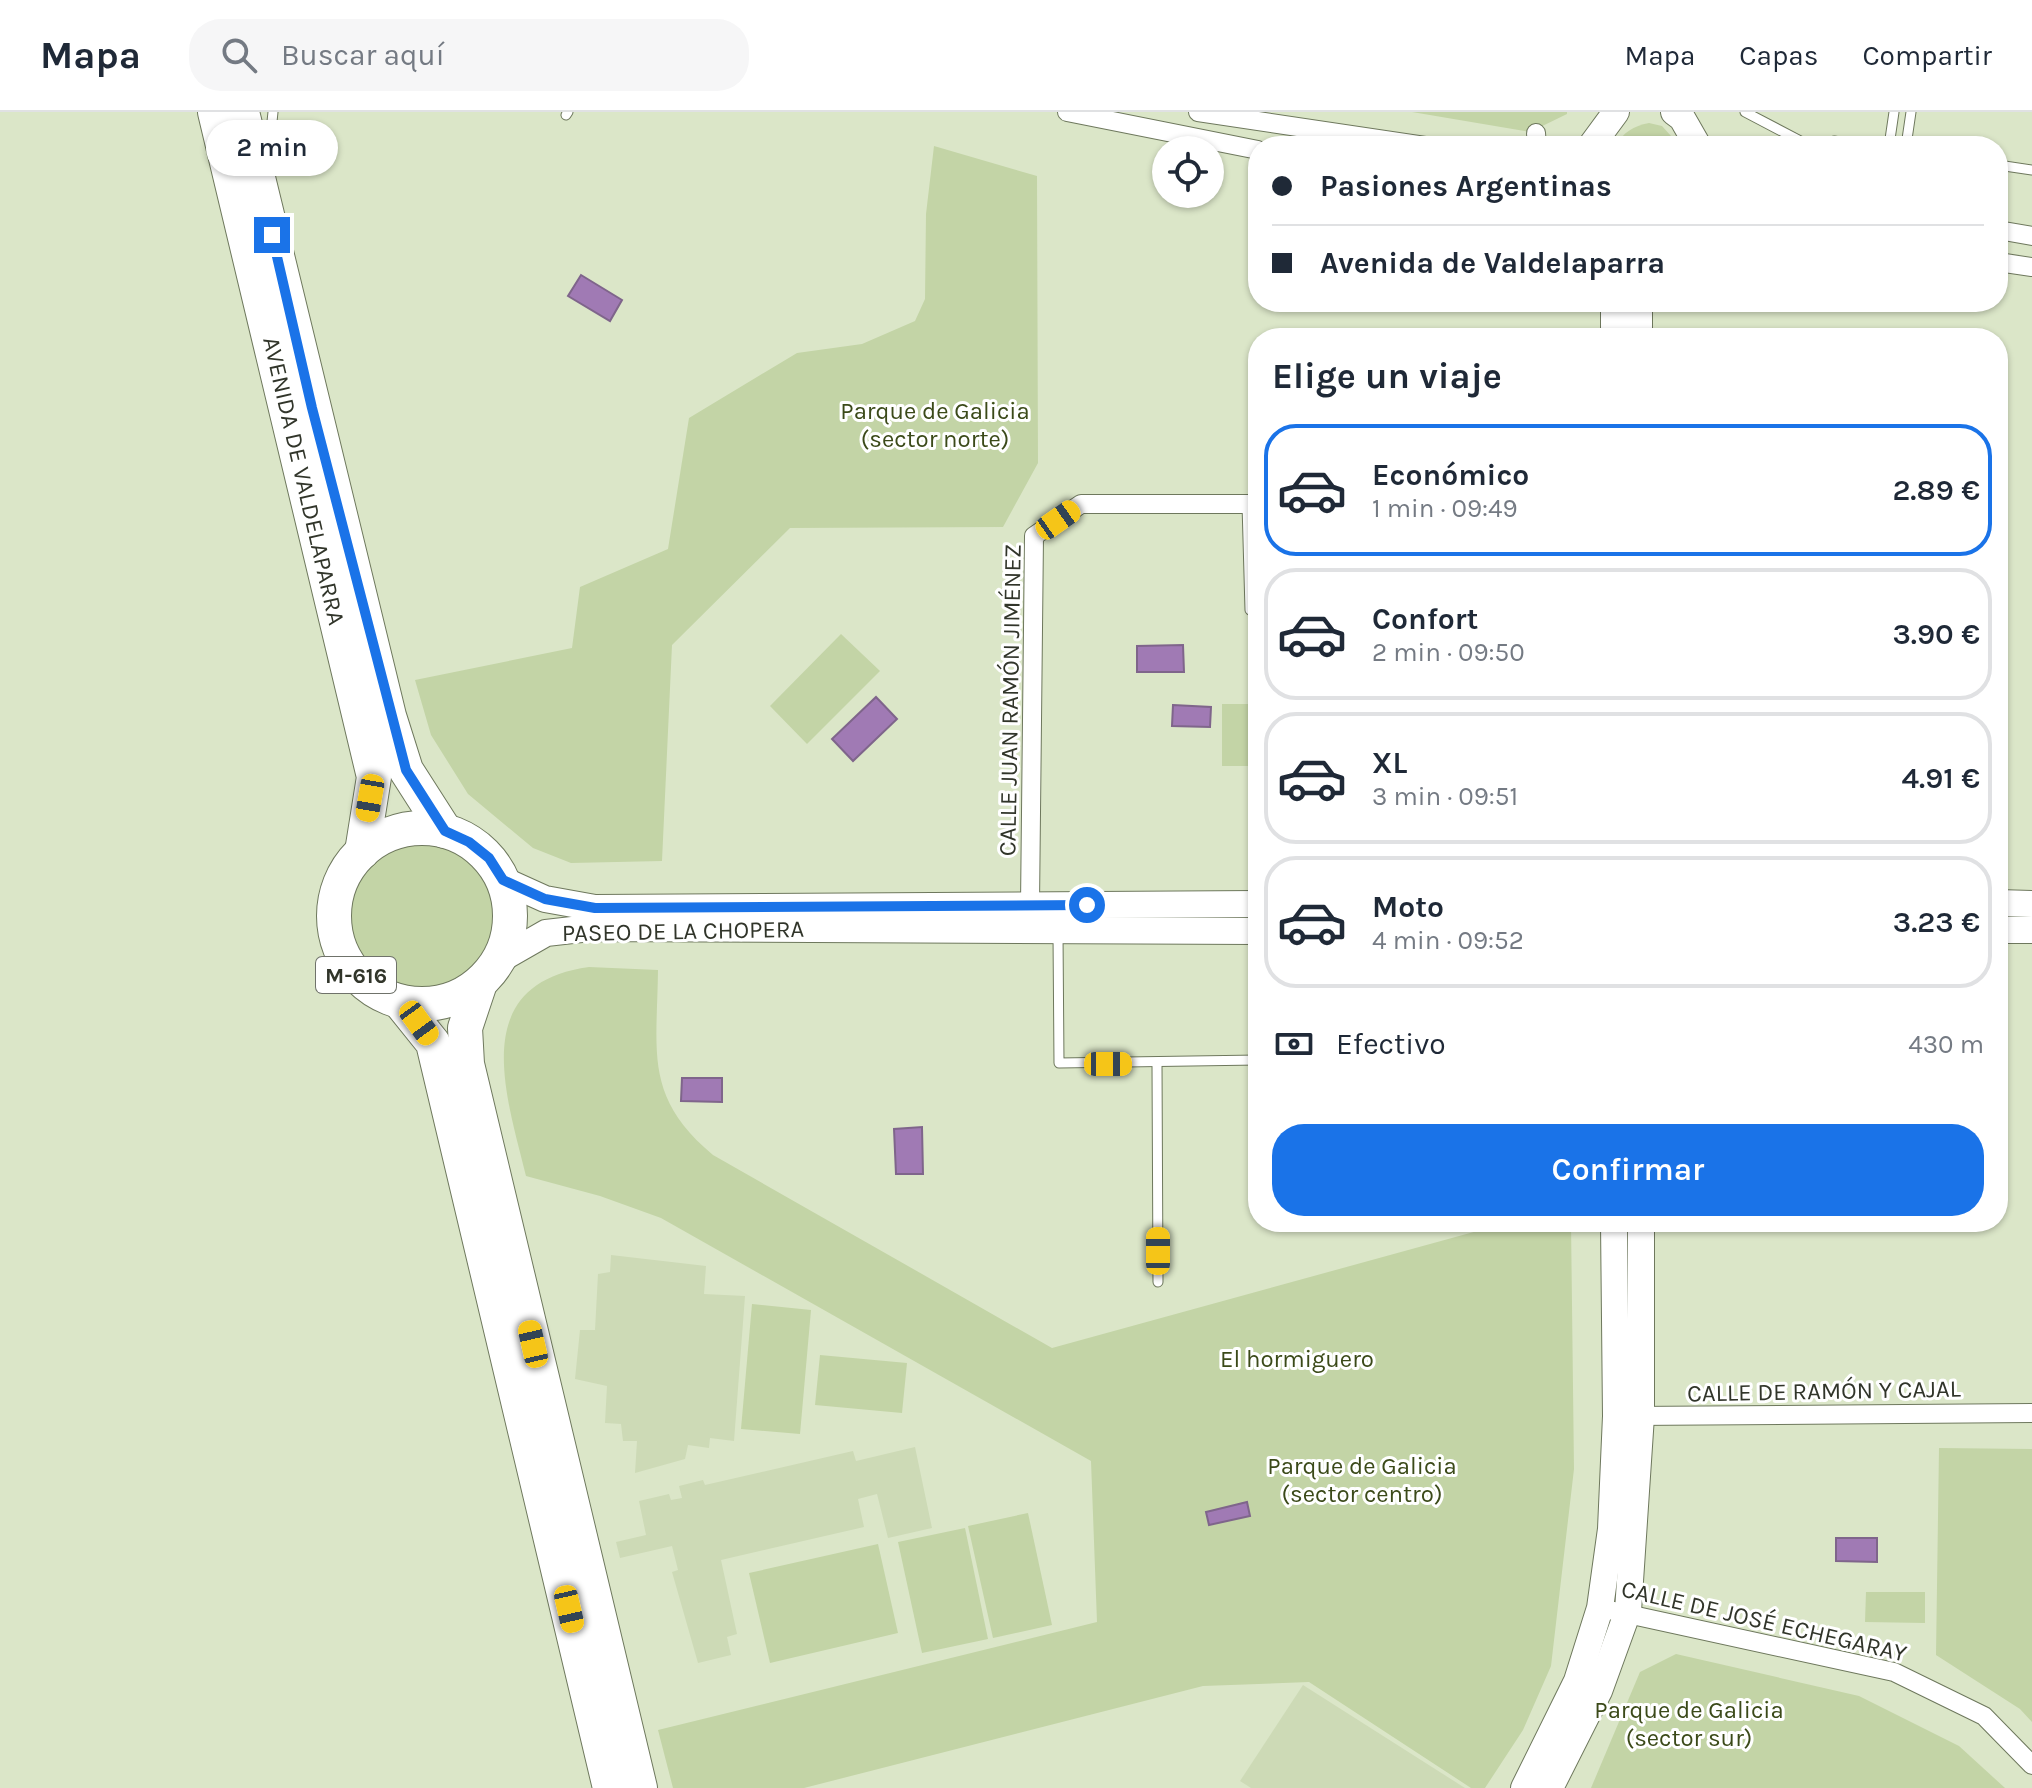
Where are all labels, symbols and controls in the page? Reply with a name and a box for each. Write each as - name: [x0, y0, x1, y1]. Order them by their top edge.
- search box: [189, 19, 749, 91]
- text: Mapa: [40, 33, 141, 78]
- icon: search: [217, 33, 261, 77]
- text: Buscar aquí: [281, 37, 445, 73]
- text: Mapa: [1624, 39, 1695, 72]
- text: Capas: [1739, 39, 1818, 72]
- text: Compartir: [1862, 39, 1992, 72]
- callout: 2 min: [206, 119, 338, 175]
- text: 2 min: [237, 132, 307, 163]
- map controls: [1152, 136, 1224, 208]
- button: locate: [1152, 136, 1224, 208]
- text: Pasiones Argentinas: [1320, 168, 1612, 204]
- route end: [254, 217, 290, 253]
- text: Avenida de Valdelaparra: [1320, 245, 1665, 281]
- street label: AVENIDA DE VALDELAPARRA: [257, 334, 351, 628]
- text: Elige un viaje: [1272, 355, 1502, 397]
- park label: Parque de Galicia (sector norte): [840, 397, 1030, 453]
- icon: car: [1276, 454, 1348, 526]
- text: Económico: [1372, 457, 1529, 493]
- text: 2.89 €: [1892, 472, 1980, 508]
- text: 1 min · 09:49: [1372, 493, 1518, 524]
- car: [1031, 496, 1085, 544]
- street label: CALLE JUAN RAMÓN JIMÉNEZ: [992, 544, 1027, 856]
- icon: car: [1276, 598, 1348, 670]
- text: Confort: [1372, 601, 1478, 637]
- text: 3.90 €: [1892, 616, 1980, 652]
- text: 2 min · 09:50: [1372, 637, 1525, 668]
- icon: car: [1276, 742, 1348, 814]
- text: XL: [1372, 745, 1407, 781]
- text: 4.91 €: [1901, 760, 1980, 796]
- car: [354, 772, 386, 824]
- text: 3 min · 09:51: [1372, 781, 1518, 812]
- icon: car: [1276, 886, 1348, 958]
- route start: [1069, 887, 1105, 923]
- text: Moto: [1372, 889, 1444, 925]
- text: 3.23 €: [1893, 904, 1980, 940]
- street label: PASEO DE LA CHOPERA: [561, 915, 805, 947]
- text: 4 min · 09:52: [1372, 925, 1524, 956]
- road number: M-616: [316, 957, 396, 993]
- car: [395, 997, 443, 1049]
- icon: cash: [1272, 1022, 1316, 1066]
- text: Efectivo: [1336, 1026, 1446, 1062]
- text: 430 m: [1908, 1029, 1984, 1060]
- car: [1084, 1052, 1132, 1076]
- button: Confirmar: [1272, 1124, 1984, 1216]
- car: [1146, 1227, 1170, 1275]
- car: [516, 1318, 550, 1370]
- park label: El hormiguero: [1220, 1345, 1374, 1373]
- street label: CALLE DE RAMÓN Y CAJAL: [1687, 1375, 1962, 1407]
- park label: Parque de Galicia (sector centro): [1267, 1452, 1457, 1508]
- street label: CALLE DE JOSÉ ECHEGARAY: [1619, 1574, 1910, 1667]
- car: [552, 1583, 586, 1635]
- park label: Parque de Galicia (sector sur): [1594, 1696, 1784, 1752]

